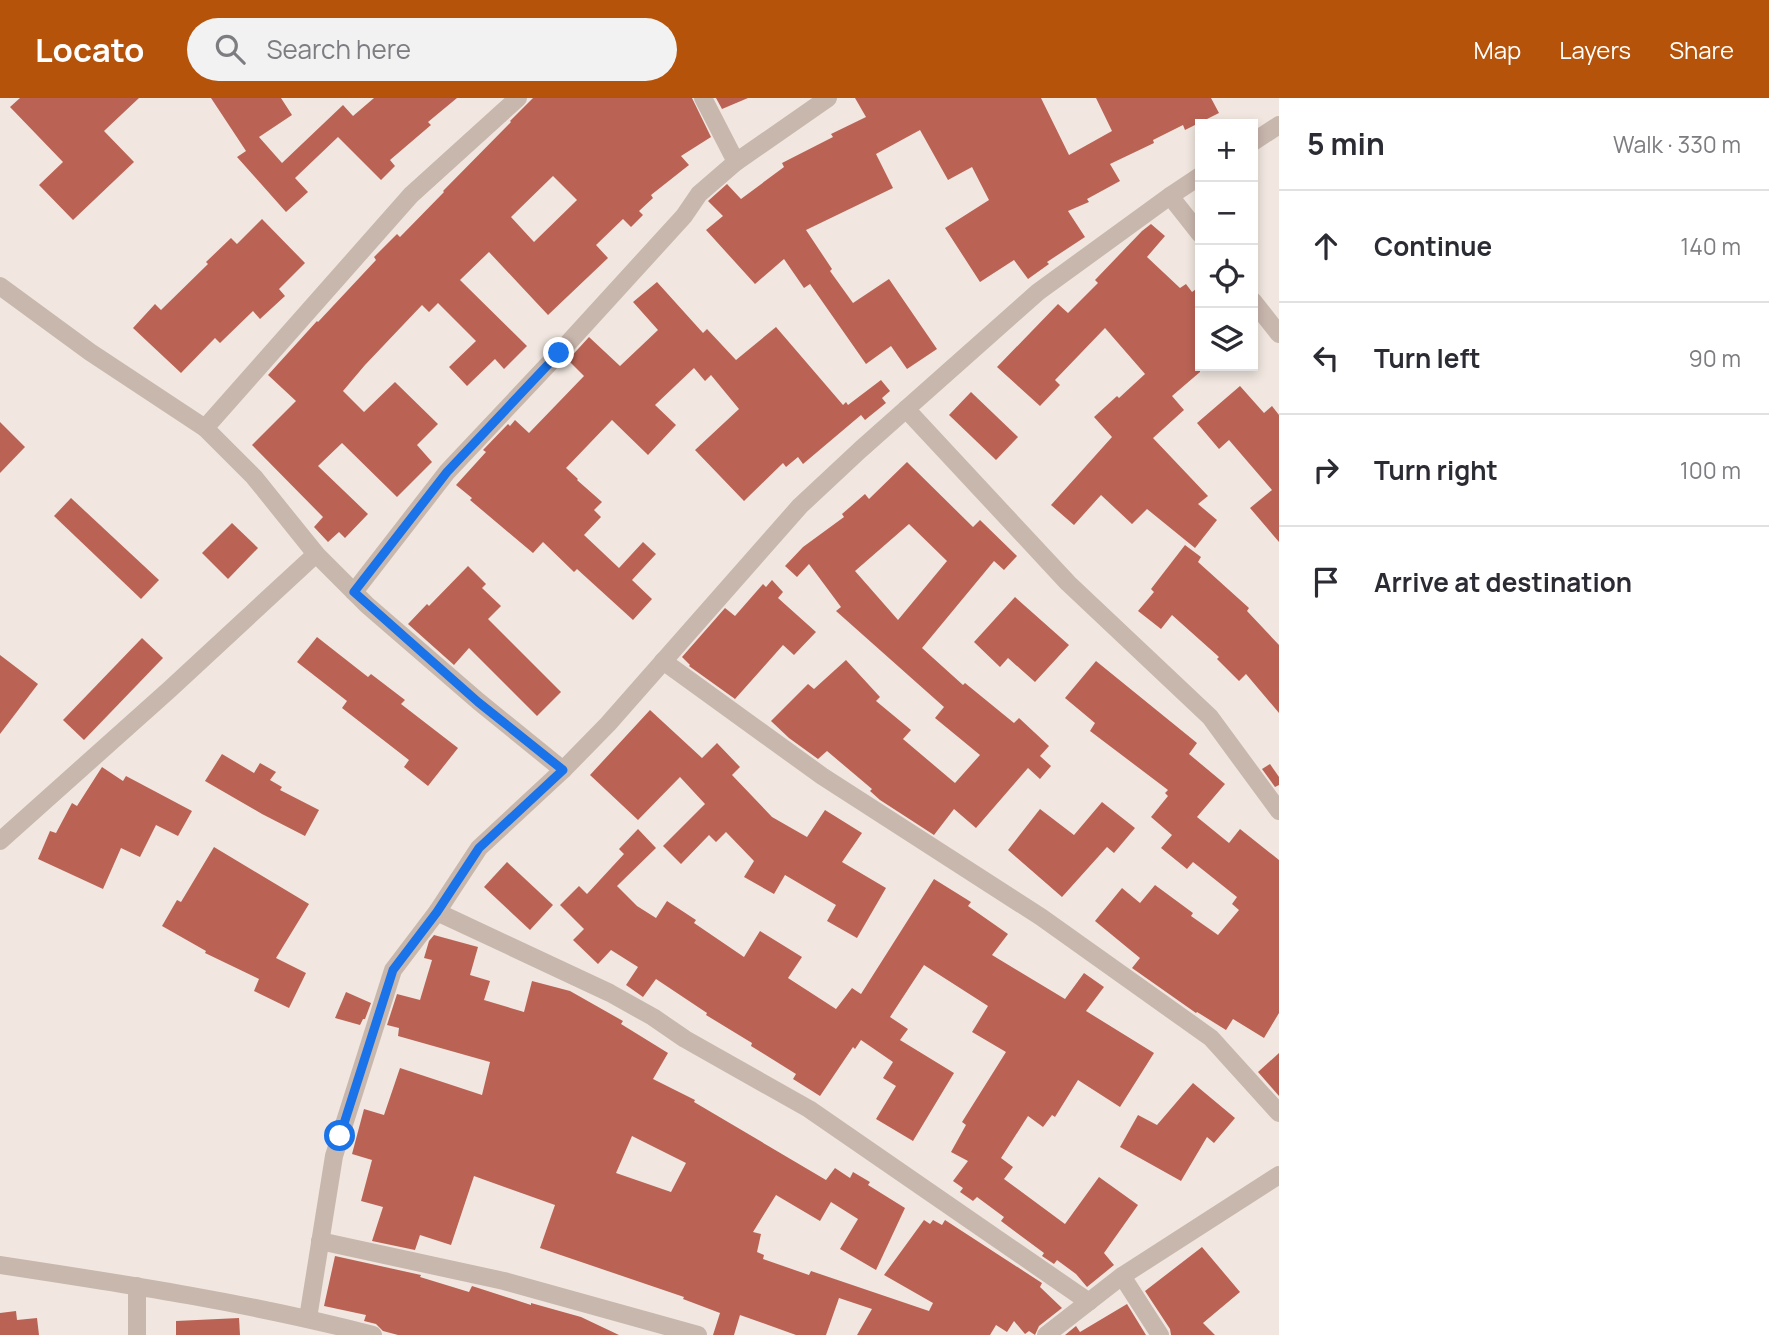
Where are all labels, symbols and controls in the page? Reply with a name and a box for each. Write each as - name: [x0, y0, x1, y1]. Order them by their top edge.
- search box: [187, 18, 677, 81]
- text: Locato: [35, 27, 145, 72]
- icon: search: [211, 30, 249, 68]
- text: Search here: [267, 31, 411, 67]
- text: Map: [1474, 33, 1521, 66]
- text: Layers: [1559, 33, 1631, 66]
- text: Share: [1669, 33, 1734, 66]
- map controls: [1195, 119, 1258, 371]
- button: +: [1195, 119, 1258, 182]
- text: 5 min: [1307, 123, 1385, 164]
- text: Walk · 330 m: [1613, 128, 1741, 160]
- button: −: [1195, 182, 1258, 245]
- icon: ahead: [1307, 227, 1345, 265]
- text: Continue: [1374, 228, 1492, 264]
- text: 140 m: [1680, 230, 1741, 262]
- button: locate: [1195, 245, 1258, 308]
- button: layers: [1195, 308, 1258, 371]
- route end: [543, 337, 574, 368]
- icon: left: [1307, 339, 1345, 377]
- text: Turn left: [1374, 340, 1481, 376]
- text: 90 m: [1689, 342, 1741, 374]
- icon: right: [1307, 451, 1345, 489]
- text: Turn right: [1374, 452, 1498, 488]
- text: 100 m: [1680, 454, 1741, 486]
- icon: arrive: [1307, 563, 1345, 601]
- text: Arrive at destination: [1374, 564, 1632, 600]
- route start: [324, 1120, 355, 1151]

